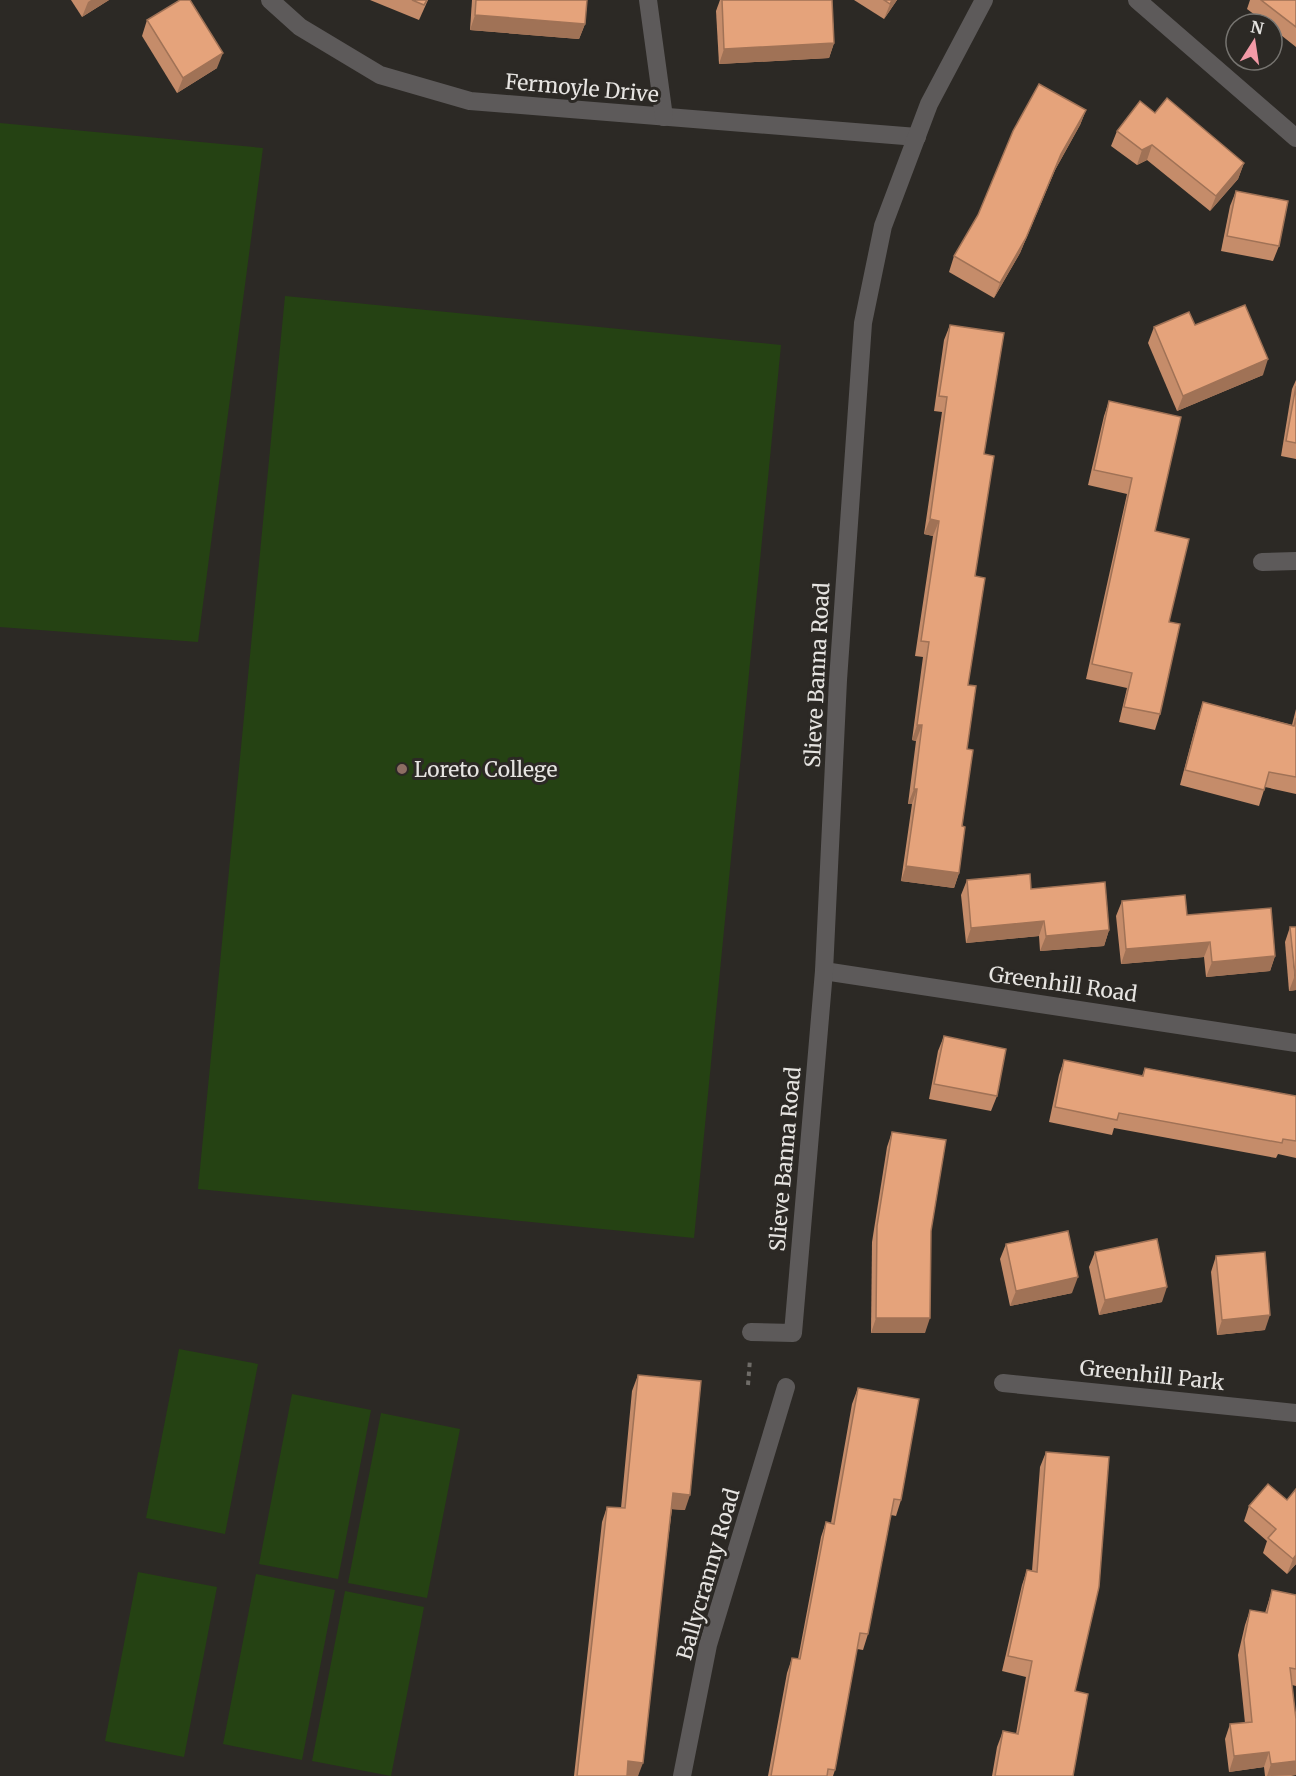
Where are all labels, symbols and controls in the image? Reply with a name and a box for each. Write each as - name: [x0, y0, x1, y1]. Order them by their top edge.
- north arrow: [1224, 12, 1284, 72]
- text: N: [1249, 16, 1266, 38]
- street label: Fermoyle Drive: [504, 68, 660, 108]
- street label: Slieve Banna Road: [799, 581, 835, 768]
- place label: Loreto College: [414, 756, 557, 783]
- marker: Loreto College: [395, 762, 409, 776]
- street label: Greenhill Road: [987, 960, 1139, 1008]
- street label: Slieve Banna Road: [763, 1065, 807, 1252]
- street label: Greenhill Park: [1078, 1354, 1226, 1396]
- street label: Ballycranny Road: [671, 1485, 745, 1663]

